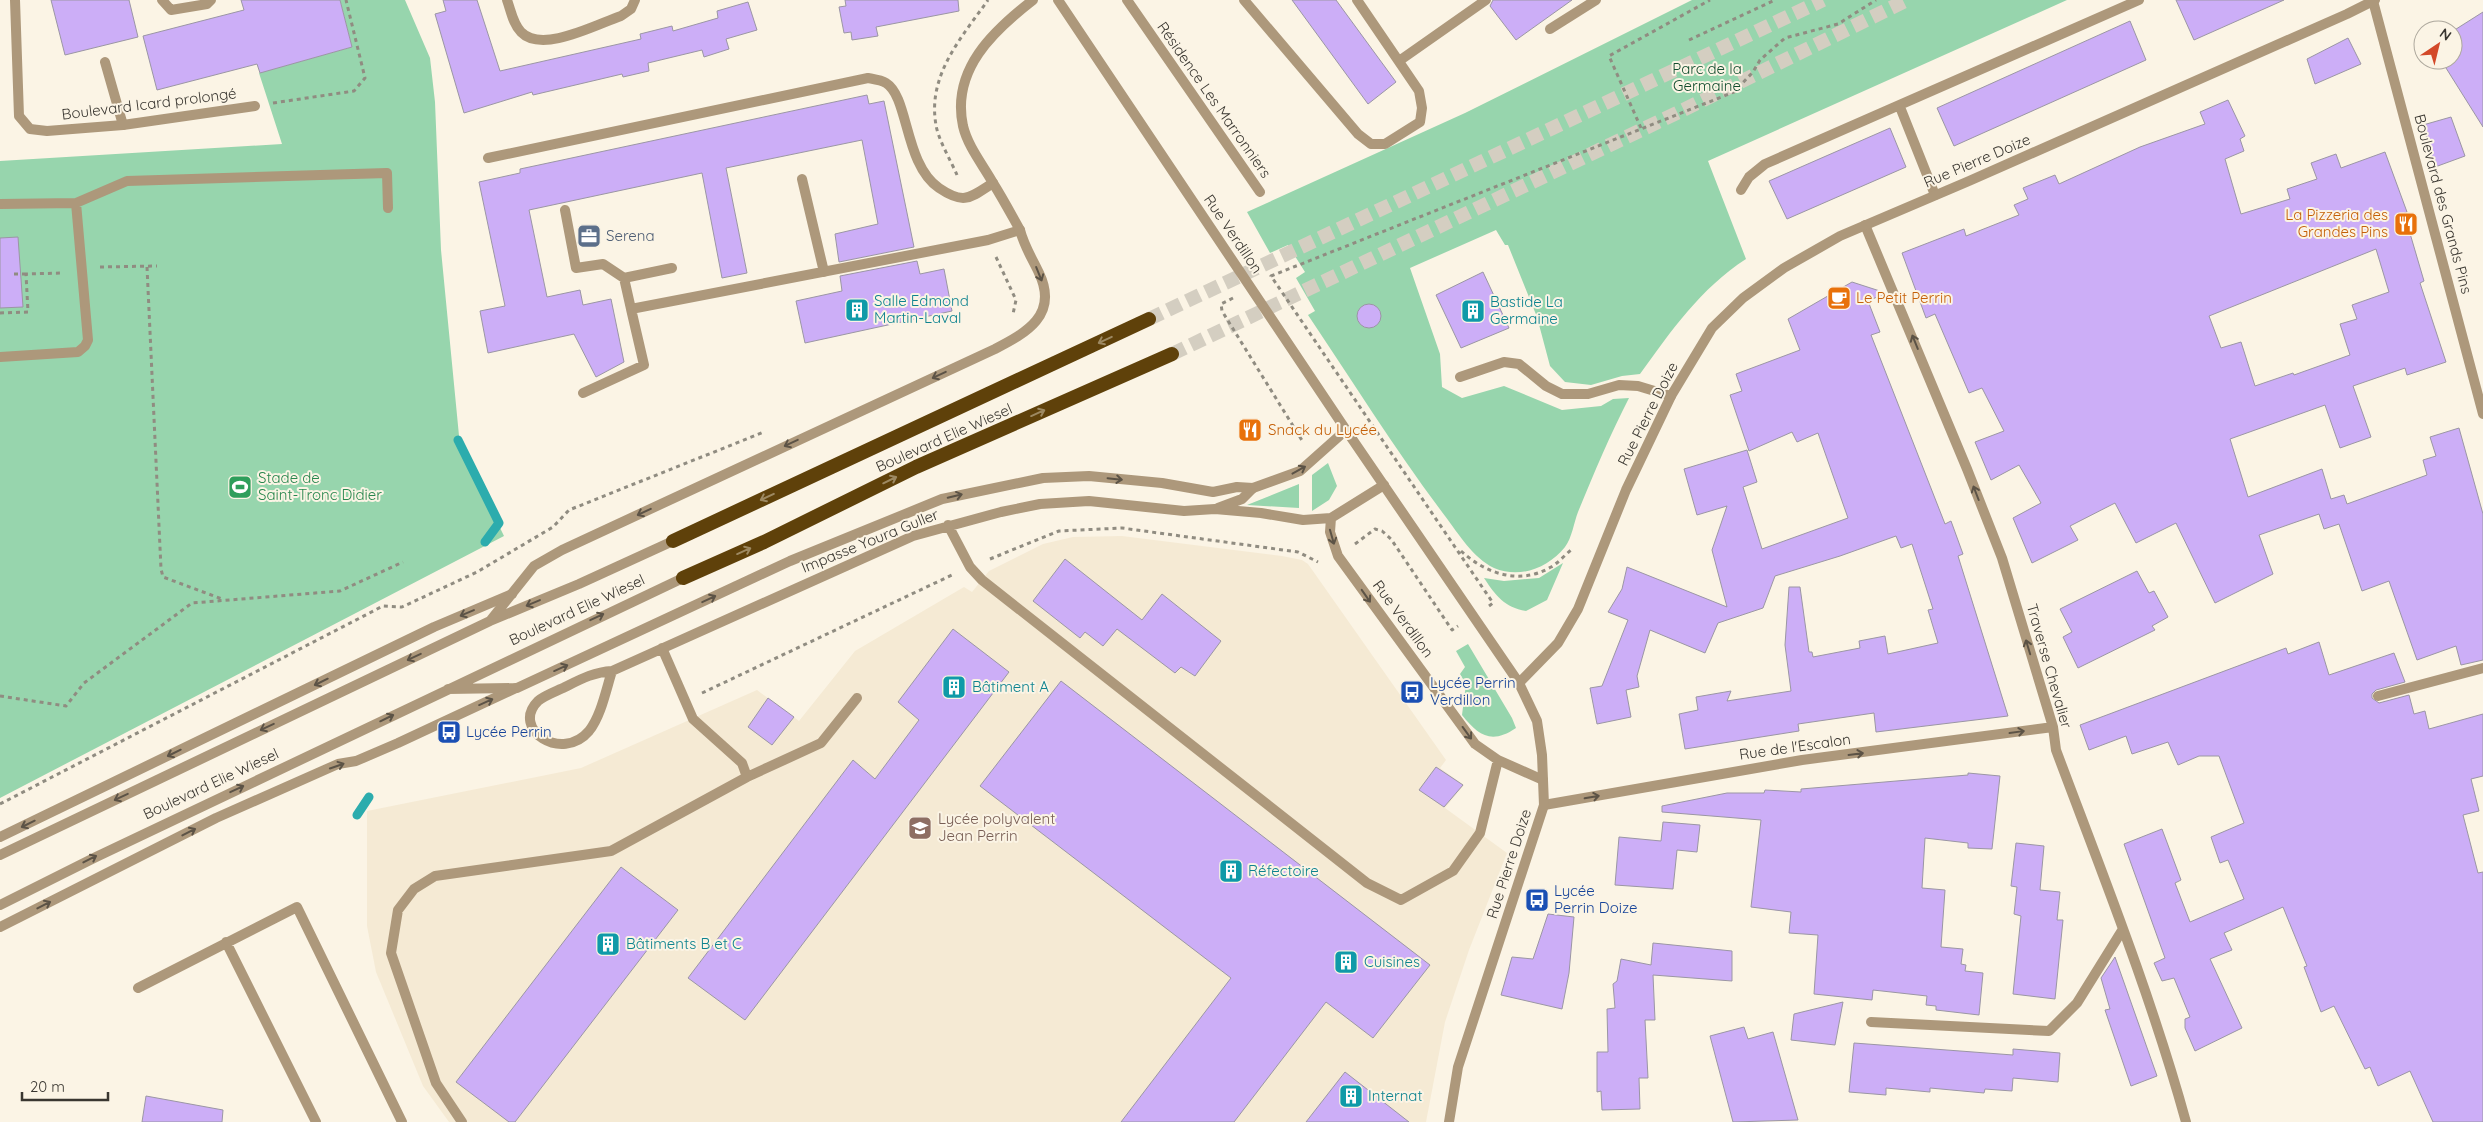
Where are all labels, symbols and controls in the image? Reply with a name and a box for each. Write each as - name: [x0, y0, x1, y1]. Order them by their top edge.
- street label: Résidence Les Marronniers: [1153, 18, 1276, 182]
- north arrow: [2413, 20, 2463, 70]
- text: N: [2436, 24, 2455, 45]
- park label: Parc de la Germaine: [1672, 59, 1742, 95]
- street label: Boulevard Icard prolongé: [60, 83, 237, 124]
- street label: Boulevard des Grands Pins: [2410, 112, 2477, 296]
- street label: Rue Pierre Doize: [1921, 130, 2033, 192]
- street label: Rue Verdillon: [1200, 191, 1267, 277]
- place label: La Pizzeria des Grandes Pins: [2285, 205, 2388, 241]
- restaurant icon: La Pizzeria des Grandes Pins: [2393, 211, 2419, 237]
- office icon: Serena: [576, 223, 602, 249]
- place label: Serena: [606, 226, 655, 245]
- one-way arrow: [1034, 266, 1044, 281]
- cafe icon: Le Petit Perrin: [1826, 285, 1852, 311]
- place label: Le Petit Perrin: [1856, 288, 1952, 307]
- place label: Salle Edmond Martin-Laval: [874, 291, 969, 327]
- place label: Bastide La Germaine: [1490, 292, 1563, 328]
- building icon: Salle Edmond Martin-Laval: [844, 297, 870, 323]
- building icon: Bastide La Germaine: [1460, 298, 1486, 324]
- one-way arrow: [1098, 335, 1113, 345]
- one-way arrow: [1910, 335, 1919, 350]
- street label: Rue Pierre Doize: [1613, 359, 1682, 469]
- one-way arrow: [932, 371, 947, 381]
- street label: Boulevard Elie Wiesel: [873, 399, 1015, 476]
- one-way arrow: [1030, 408, 1045, 418]
- restaurant icon: Snack du Lycée: [1237, 417, 1263, 443]
- place label: Snack du Lycée: [1268, 420, 1377, 439]
- one-way arrow: [784, 439, 799, 449]
- one-way arrow: [1291, 464, 1305, 474]
- place label: Stade de Saint-Tronc Didier: [258, 468, 382, 504]
- sports icon: Stade de Saint-Tronc Didier: [227, 474, 253, 500]
- one-way arrow: [1107, 474, 1123, 484]
- one-way arrow: [882, 475, 897, 484]
- one-way arrow: [1971, 486, 1981, 501]
- one-way arrow: [946, 491, 962, 500]
- one-way arrow: [760, 493, 775, 503]
- street label: Impasse Youra Guller: [798, 504, 941, 577]
- one-way arrow: [637, 507, 652, 517]
- one-way arrow: [1328, 529, 1338, 545]
- one-way arrow: [736, 546, 751, 555]
- street label: Boulevard Elie Wiesel: [506, 570, 648, 649]
- street label: Rue Verdillon: [1369, 576, 1438, 661]
- one-way arrow: [1361, 589, 1371, 603]
- one-way arrow: [701, 594, 716, 604]
- one-way arrow: [526, 599, 541, 609]
- street label: Traverse Chevalier: [2023, 601, 2076, 731]
- one-way arrow: [460, 609, 475, 618]
- one-way arrow: [589, 612, 604, 622]
- one-way arrow: [2023, 639, 2033, 655]
- one-way arrow: [407, 653, 422, 662]
- one-way arrow: [553, 663, 568, 672]
- place label: Lycée Perrin Verdillon: [1430, 673, 1516, 709]
- building icon: Bâtiment A: [941, 674, 967, 700]
- one-way arrow: [313, 677, 328, 687]
- place label: Bâtiment A: [972, 677, 1049, 696]
- bus stop icon: Lycée Perrin Verdillon: [1399, 679, 1425, 705]
- one-way arrow: [478, 696, 493, 706]
- one-way arrow: [380, 713, 395, 723]
- bus stop icon: Lycée Perrin: [436, 719, 462, 745]
- place label: Lycée Perrin: [466, 722, 552, 741]
- one-way arrow: [260, 723, 275, 732]
- one-way arrow: [1462, 726, 1472, 740]
- one-way arrow: [2008, 726, 2024, 736]
- street label: Rue de l'Escalon: [1738, 729, 1852, 764]
- street label: Boulevard Elie Wiesel: [140, 744, 282, 823]
- one-way arrow: [167, 749, 182, 758]
- one-way arrow: [1847, 749, 1863, 759]
- one-way arrow: [329, 761, 344, 770]
- one-way arrow: [229, 784, 244, 794]
- one-way arrow: [1583, 791, 1599, 801]
- one-way arrow: [113, 792, 128, 802]
- street label: Rue Pierre Doize: [1482, 807, 1535, 921]
- place label: Lycée polyvalent Jean Perrin: [938, 809, 1055, 845]
- school or university icon: Lycée polyvalent Jean Perrin: [907, 815, 933, 841]
- one-way arrow: [21, 819, 36, 829]
- one-way arrow: [181, 827, 196, 836]
- one-way arrow: [82, 854, 97, 863]
- building icon: Réfectoire: [1218, 858, 1244, 884]
- place label: Réfectoire: [1248, 861, 1319, 880]
- place label: Lycée Perrin Doize: [1554, 881, 1637, 917]
- bus stop icon: Lycée Perrin Doize: [1524, 887, 1550, 913]
- one-way arrow: [36, 900, 51, 910]
- building icon: Bâtiments B et C: [595, 931, 621, 957]
- place label: Bâtiments B et C: [626, 934, 742, 953]
- building icon: Cuisines: [1333, 949, 1359, 975]
- place label: Cuisines: [1364, 952, 1420, 971]
- scale bar: [22, 1070, 109, 1102]
- text: 20 m: [30, 1077, 65, 1096]
- building icon: Internat: [1338, 1083, 1364, 1109]
- place label: Internat: [1368, 1086, 1423, 1105]

